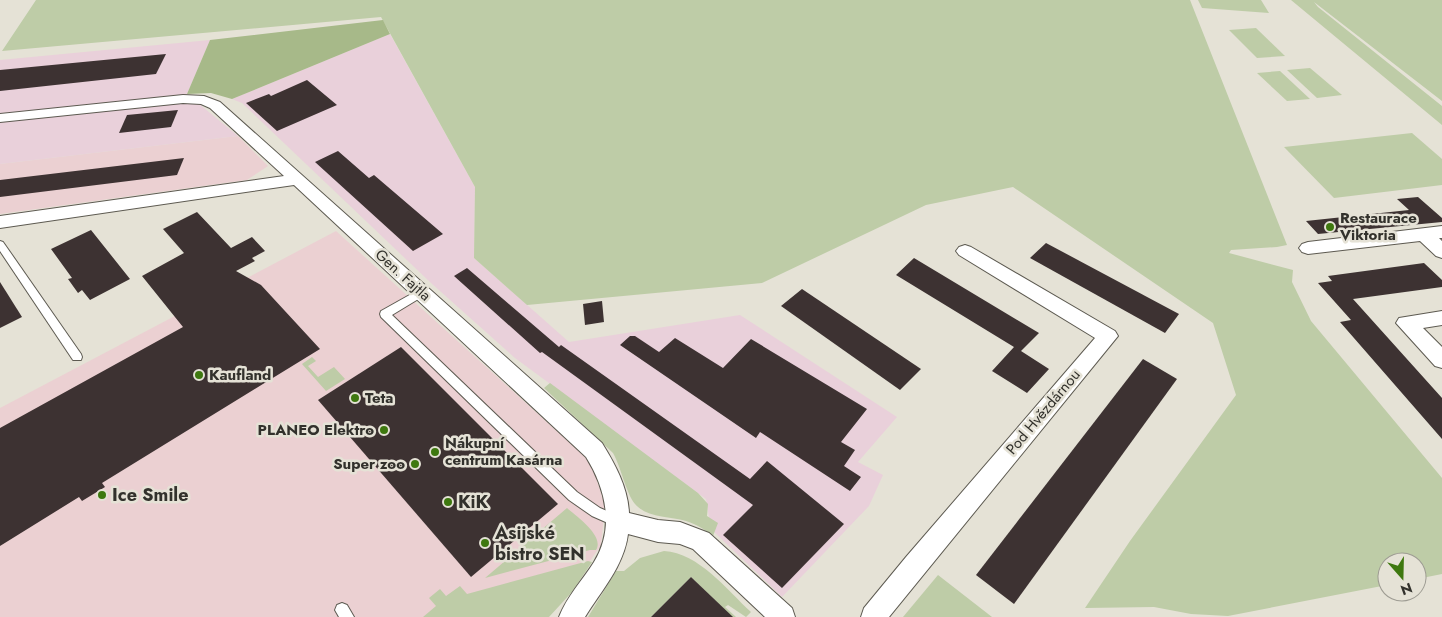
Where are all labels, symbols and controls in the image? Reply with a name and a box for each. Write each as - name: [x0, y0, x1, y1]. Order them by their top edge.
- place label: Restaurace Viktoria: [1339, 207, 1417, 246]
- marker: Restaurace Viktoria: [1324, 221, 1336, 233]
- street label: Gen. Fajtla: [370, 244, 436, 306]
- place label: Kaufland: [209, 364, 271, 386]
- street label: Pod Hvězdárnou: [1001, 365, 1085, 459]
- marker: Kaufland: [193, 369, 205, 381]
- place label: Teta: [365, 387, 393, 409]
- marker: Teta: [349, 392, 361, 404]
- place label: PLANEO Elektro: [258, 419, 374, 441]
- marker: PLANEO Elektro: [378, 424, 390, 436]
- place label: Nákupní centrum Kasárna: [445, 432, 562, 471]
- marker: Nákupní centrum Kasárna: [429, 446, 441, 458]
- place label: Super zoo: [333, 453, 405, 475]
- marker: Super zoo: [409, 458, 421, 470]
- place label: Ice Smile: [112, 482, 189, 508]
- marker: Ice Smile: [96, 489, 108, 501]
- place label: KiK: [458, 489, 489, 515]
- marker: KiK: [442, 496, 454, 508]
- place label: Asijské bistro SEN: [494, 520, 585, 567]
- marker: Asijské bistro SEN: [479, 537, 491, 549]
- north arrow: [1377, 552, 1427, 602]
- text: N: [1398, 578, 1415, 601]

